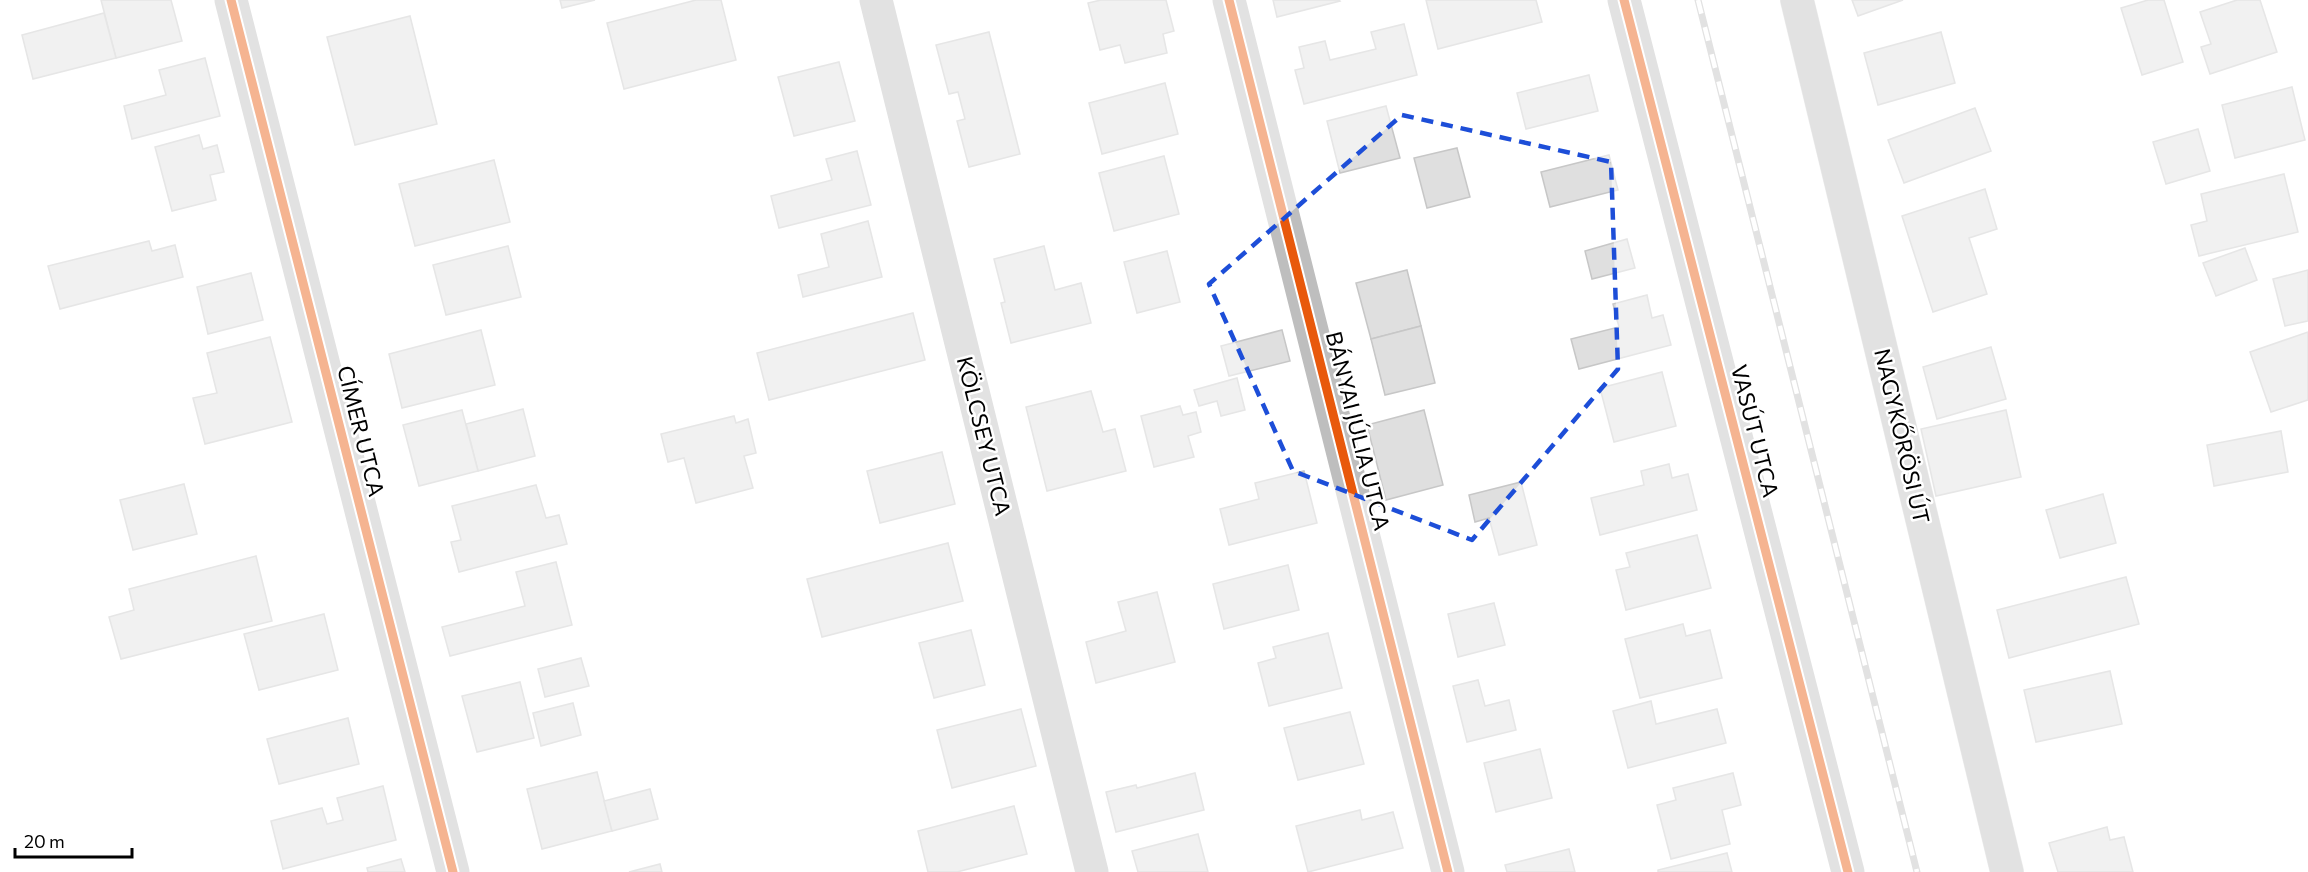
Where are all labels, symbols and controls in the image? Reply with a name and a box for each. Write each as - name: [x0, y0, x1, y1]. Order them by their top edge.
- street label: BÁNYAI JÚLIA UTCA: [1321, 329, 1396, 533]
- street label: NAGYKŐRÖSI ÚT: [1869, 346, 1936, 526]
- street label: KÖLCSEY UTCA: [952, 353, 1017, 518]
- street label: VASÚT UTCA: [1726, 362, 1785, 500]
- street label: CÍMER UTCA: [332, 363, 391, 499]
- scale bar: [15, 821, 132, 859]
- text: 20 m: [24, 830, 65, 852]

